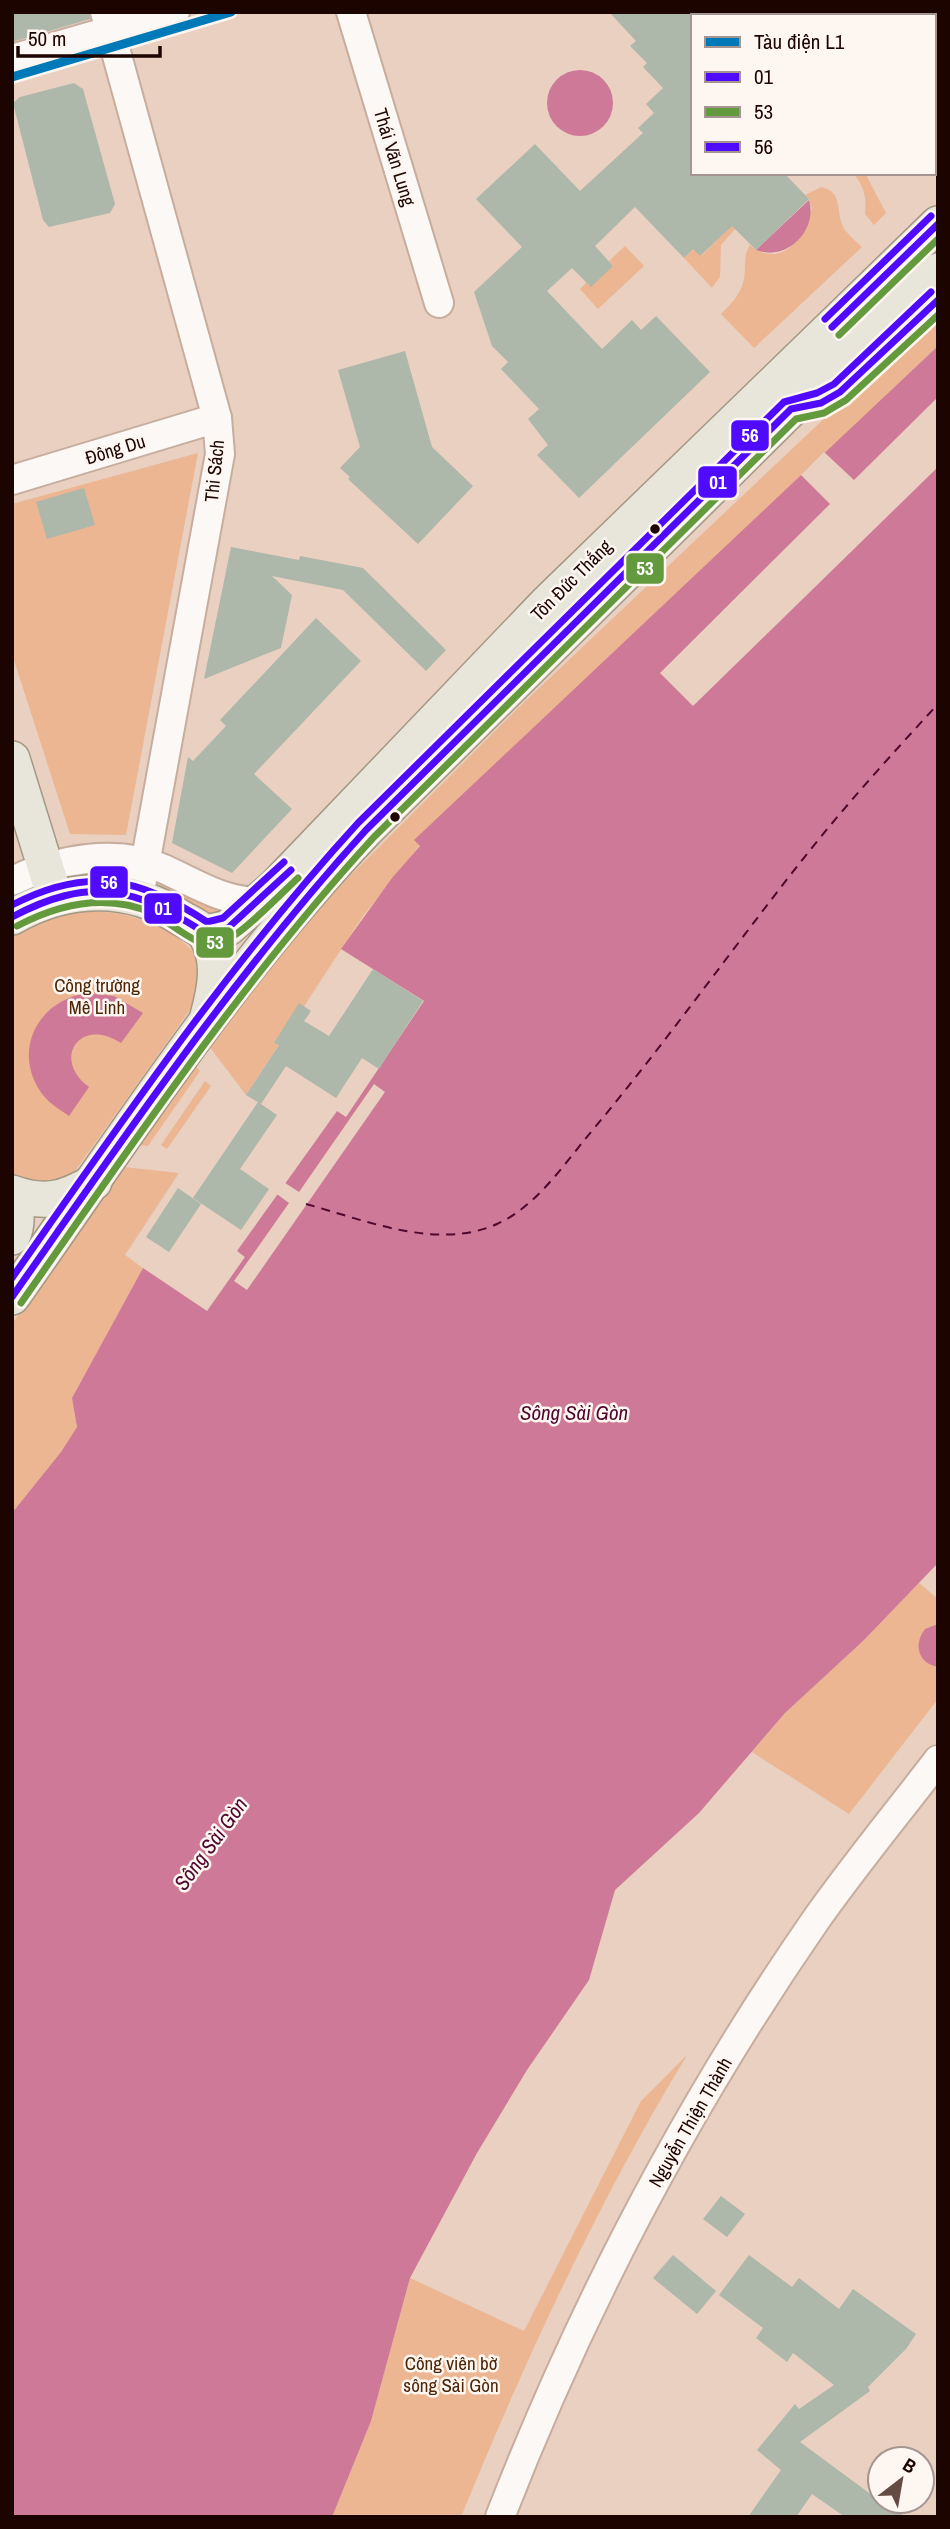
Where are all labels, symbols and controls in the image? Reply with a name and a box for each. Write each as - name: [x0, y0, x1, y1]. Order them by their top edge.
- scale bar: [18, 14, 159, 58]
- legend: [691, 14, 936, 175]
- text: 50 m: [28, 24, 66, 53]
- text: Tàu điện L1: [754, 27, 845, 56]
- text: 01: [754, 62, 774, 91]
- text: 53: [754, 97, 773, 126]
- street label: Thái Văn Lung: [368, 105, 422, 209]
- text: 56: [754, 132, 773, 161]
- line badge: 56: [730, 419, 770, 452]
- text: 56: [741, 422, 759, 448]
- street label: Đông Du: [82, 428, 148, 470]
- street label: Thi Sách: [198, 439, 230, 503]
- line badge: 01: [697, 465, 738, 499]
- text: 01: [709, 469, 727, 495]
- unlabelled marker: [648, 522, 662, 536]
- street label: Tôn Đức Thắng: [525, 533, 618, 626]
- line badge: 53: [625, 552, 665, 585]
- text: 53: [636, 555, 654, 581]
- unlabelled marker: [388, 810, 402, 824]
- line badge: 56: [89, 865, 129, 899]
- text: 56: [100, 869, 118, 895]
- line badge: 01: [143, 892, 183, 925]
- text: 01: [154, 895, 172, 921]
- line badge: 53: [195, 926, 235, 959]
- text: 53: [206, 929, 224, 955]
- park label: Công trường Mê Linh: [54, 972, 140, 1020]
- water label: Sông Sài Gòn: [520, 1398, 628, 1427]
- water label: Sông Sài Gòn: [167, 1791, 254, 1896]
- street label: Nguyễn Thiện Thành: [642, 2052, 738, 2192]
- park label: Công viên bờ sông Sài Gòn: [403, 2350, 499, 2398]
- north arrow: [866, 2445, 936, 2515]
- text: B: [898, 2451, 921, 2479]

